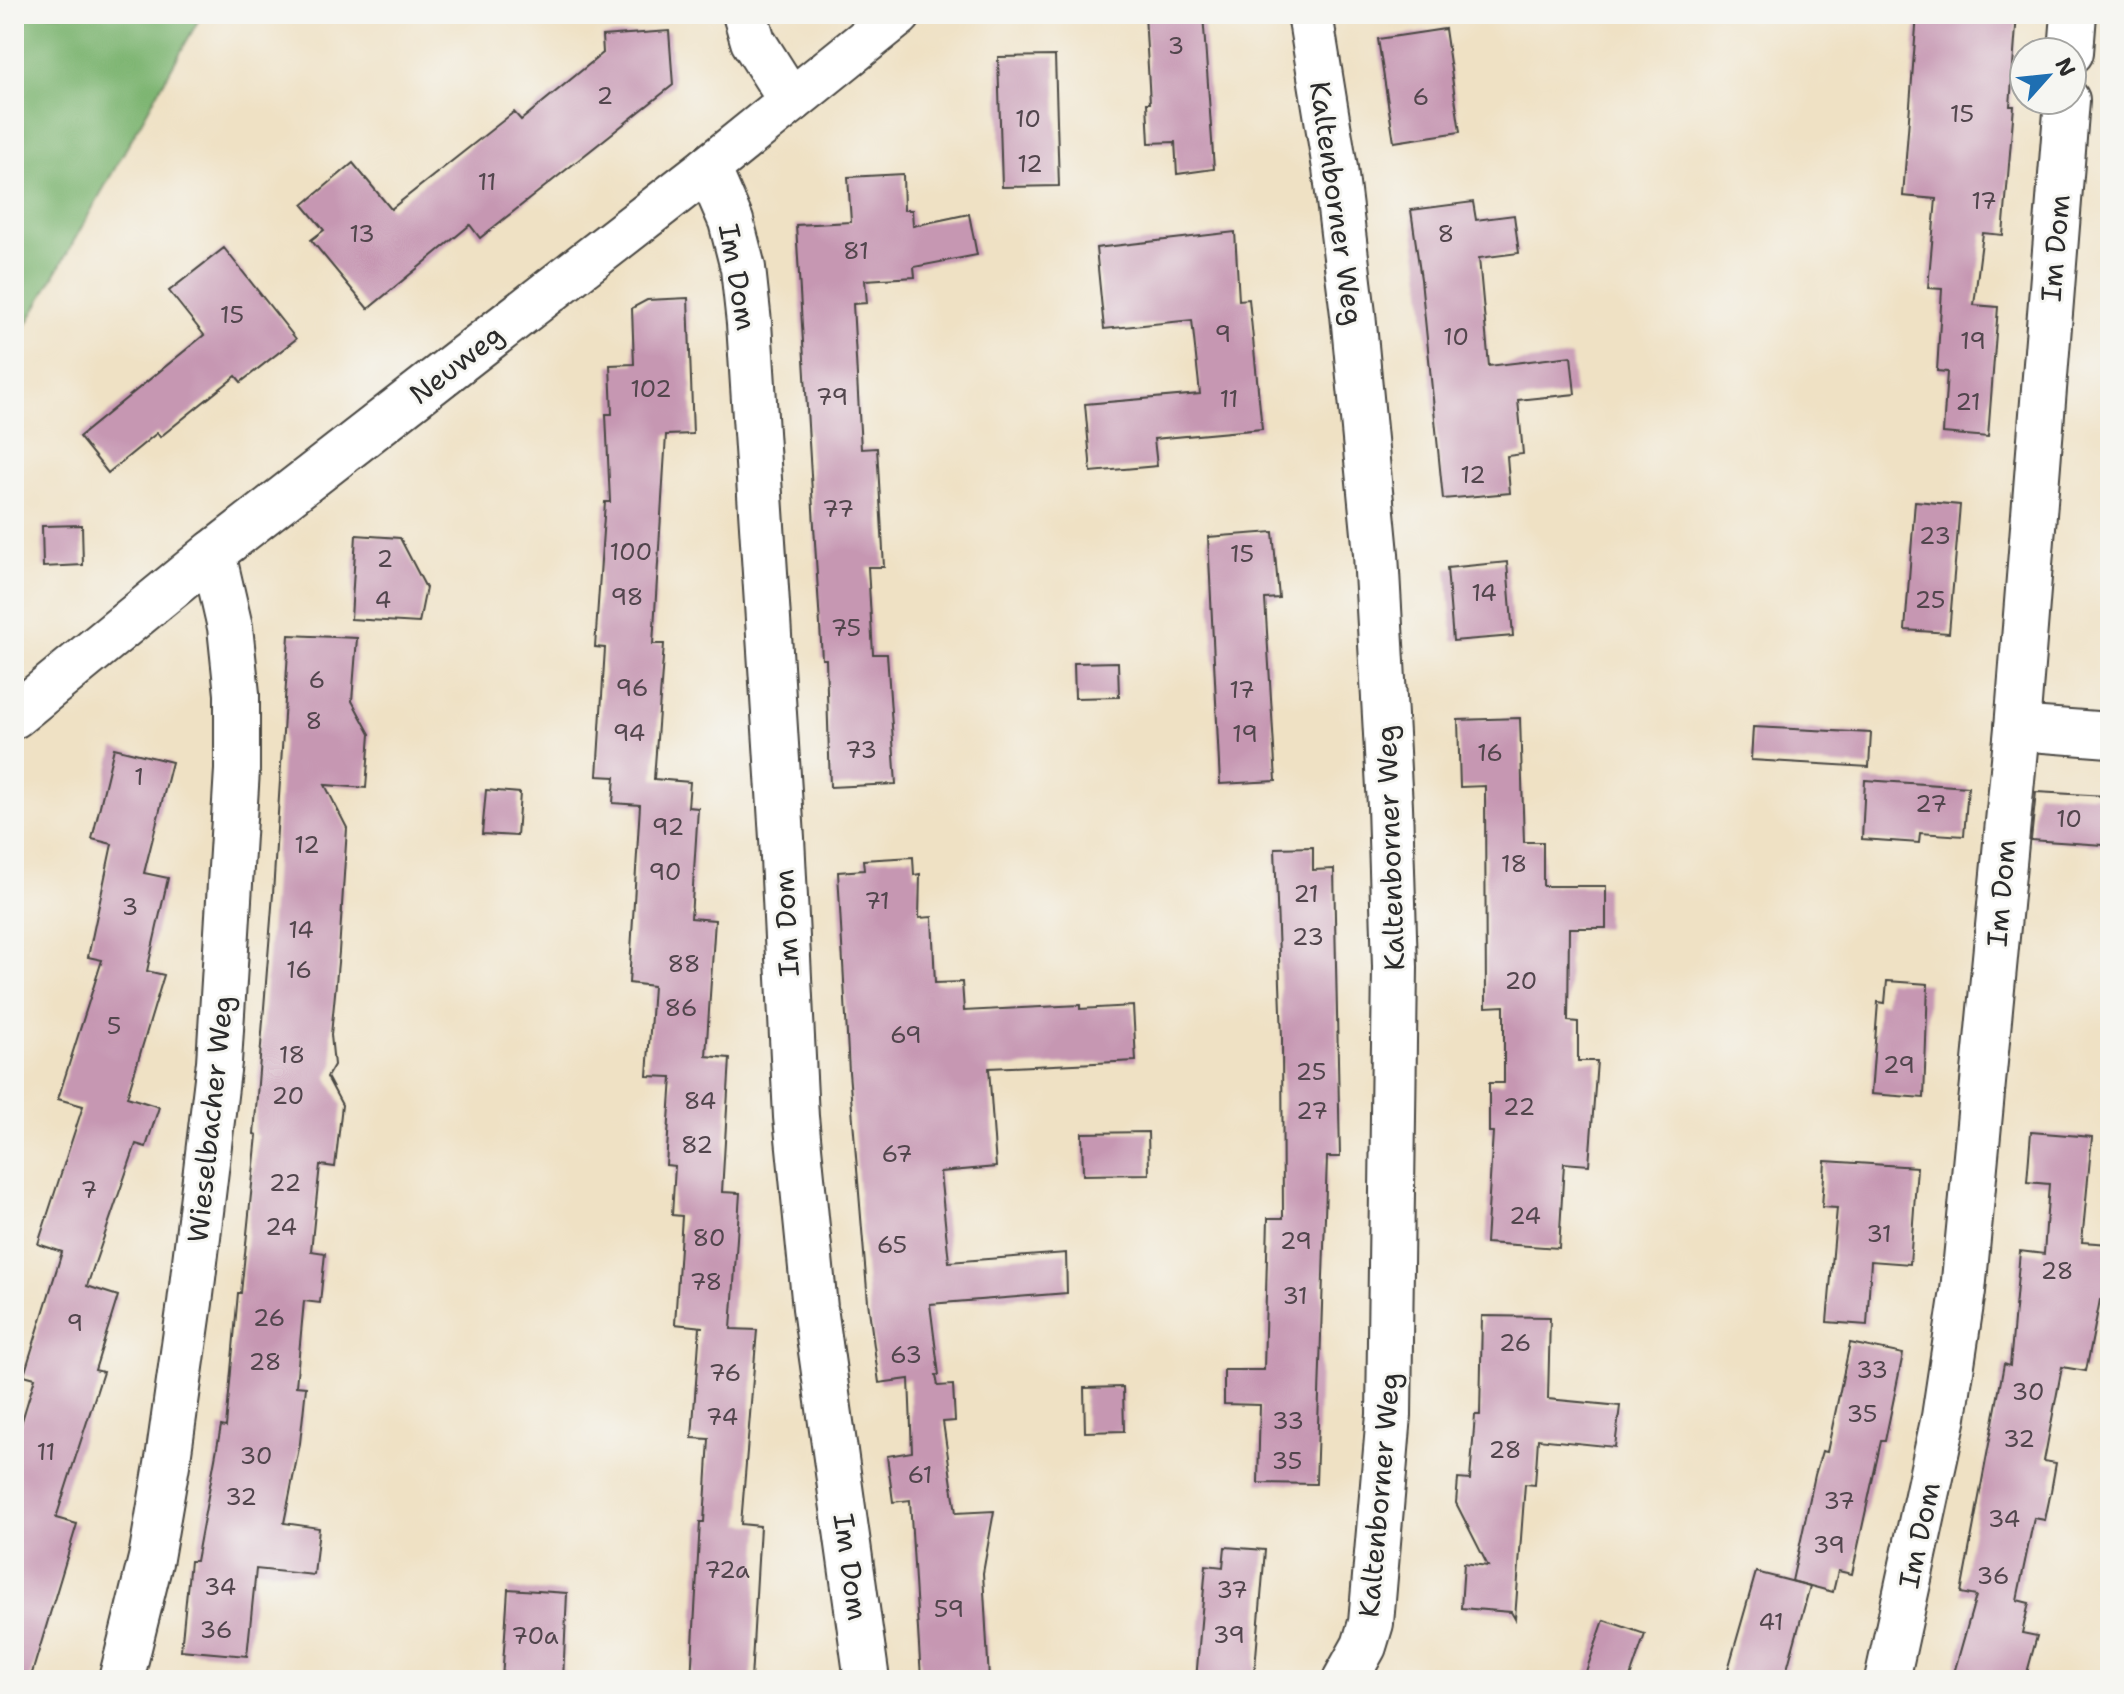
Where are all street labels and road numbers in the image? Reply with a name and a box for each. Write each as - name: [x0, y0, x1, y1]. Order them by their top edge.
- street label: Kaltenborner Weg: [1301, 79, 1373, 327]
- street label: Im Dom: [2031, 193, 2079, 303]
- street label: Im Dom: [710, 221, 766, 333]
- street label: Neuweg: [401, 315, 511, 413]
- street label: Kaltenborner Weg: [1367, 724, 1413, 972]
- street label: Im Dom: [1977, 838, 2025, 948]
- street label: Im Dom: [764, 868, 808, 978]
- street label: Wieselbacher Weg: [178, 994, 242, 1244]
- street label: Kaltenborner Weg: [1349, 1371, 1409, 1619]
- street label: Im Dom: [1889, 1478, 1949, 1592]
- street label: Im Dom: [825, 1511, 877, 1623]

